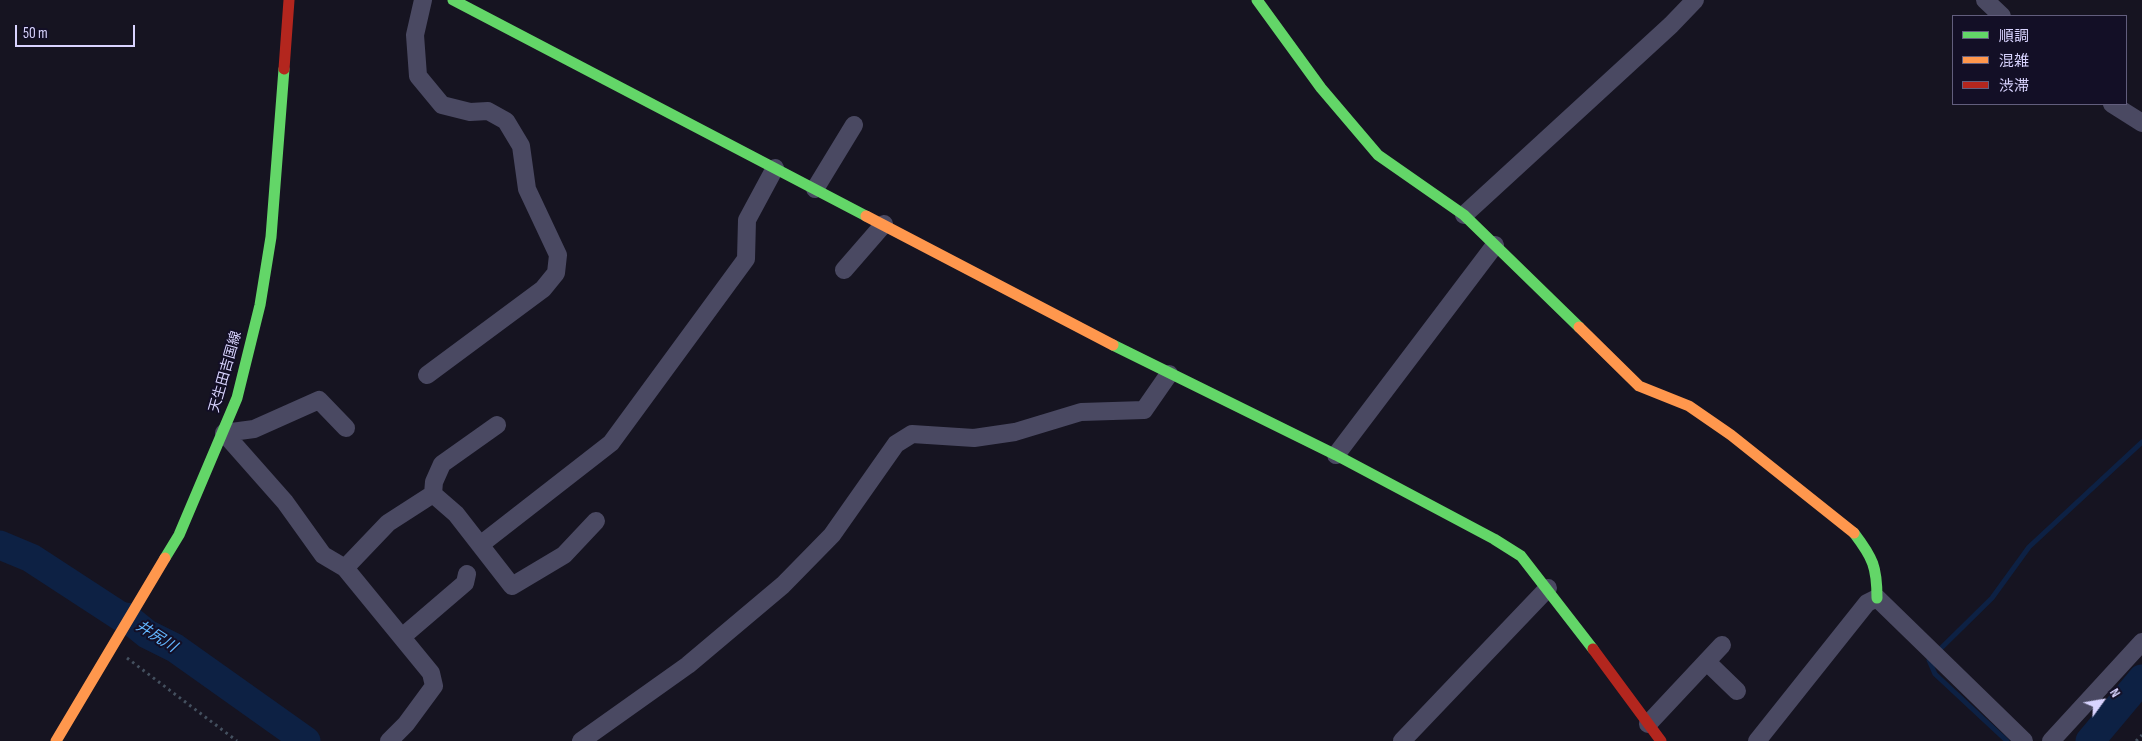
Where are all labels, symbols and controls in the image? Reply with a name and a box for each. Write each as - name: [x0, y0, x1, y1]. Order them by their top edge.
- scale bar: [18, 15, 138, 47]
- legend: [1952, 15, 2127, 105]
- text: 50 m: [23, 24, 48, 43]
- text: 順調: [1999, 27, 2029, 46]
- text: 混雑: [1999, 52, 2029, 71]
- text: 渋滞: [1999, 77, 2029, 96]
- street label: 天生田吉国線: [206, 329, 246, 415]
- water label: 井尻川: [132, 617, 180, 657]
- north arrow: [2077, 676, 2127, 726]
- text: N: [2106, 685, 2124, 700]

